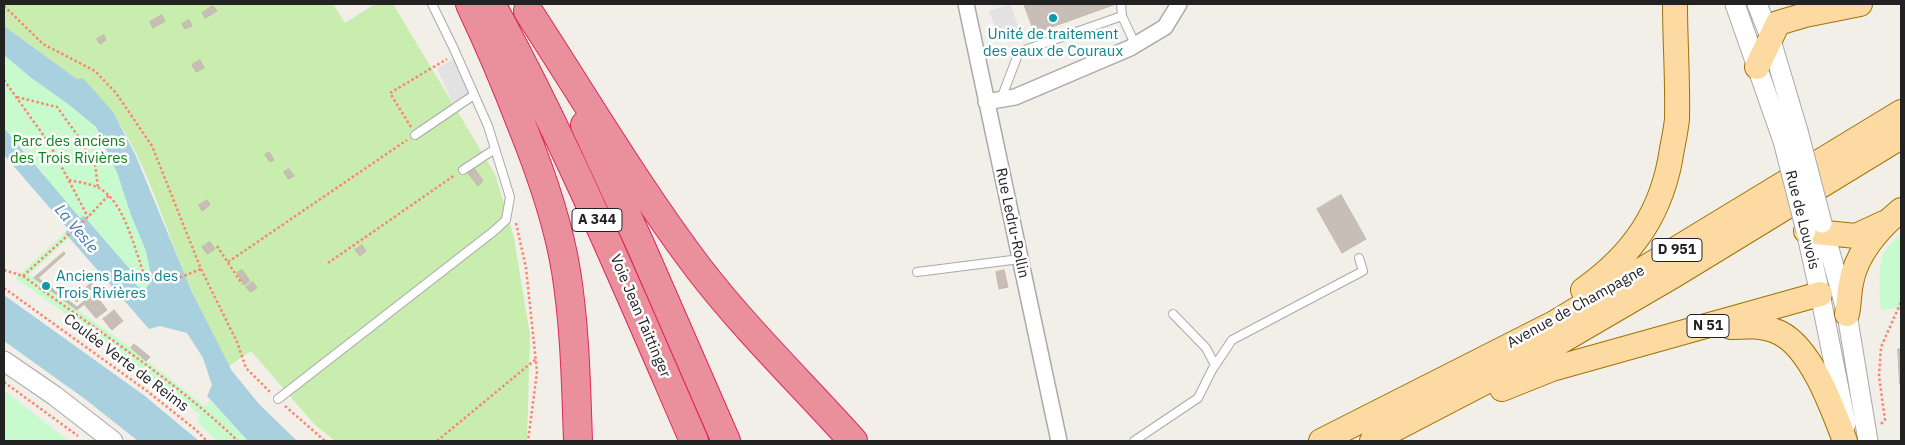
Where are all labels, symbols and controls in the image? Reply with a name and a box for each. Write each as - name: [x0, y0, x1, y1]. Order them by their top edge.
- marker: Unité de traitement des eaux de Couraux: [1047, 12, 1059, 24]
- place label: Unité de traitement des eaux de Couraux: [983, 26, 1123, 61]
- park label: Parc des anciens des Trois Rivières: [10, 133, 128, 168]
- street label: Rue Ledru-Rollin: [992, 166, 1032, 280]
- street label: Rue de Louvois: [1781, 169, 1823, 271]
- water label: La Vesle: [50, 201, 102, 257]
- road number: A 344: [572, 208, 622, 232]
- road number: D 951: [1652, 238, 1702, 262]
- street label: Voie Jean Taittinger: [606, 252, 674, 380]
- street label: Avenue de Champagne: [1504, 262, 1648, 352]
- place label: Anciens Bains des Trois Rivières: [56, 268, 178, 303]
- marker: Anciens Bains des Trois Rivières: [40, 280, 52, 292]
- street label: Coulée Verte de Reims: [60, 310, 192, 416]
- road number: N 51: [1687, 314, 1729, 338]

